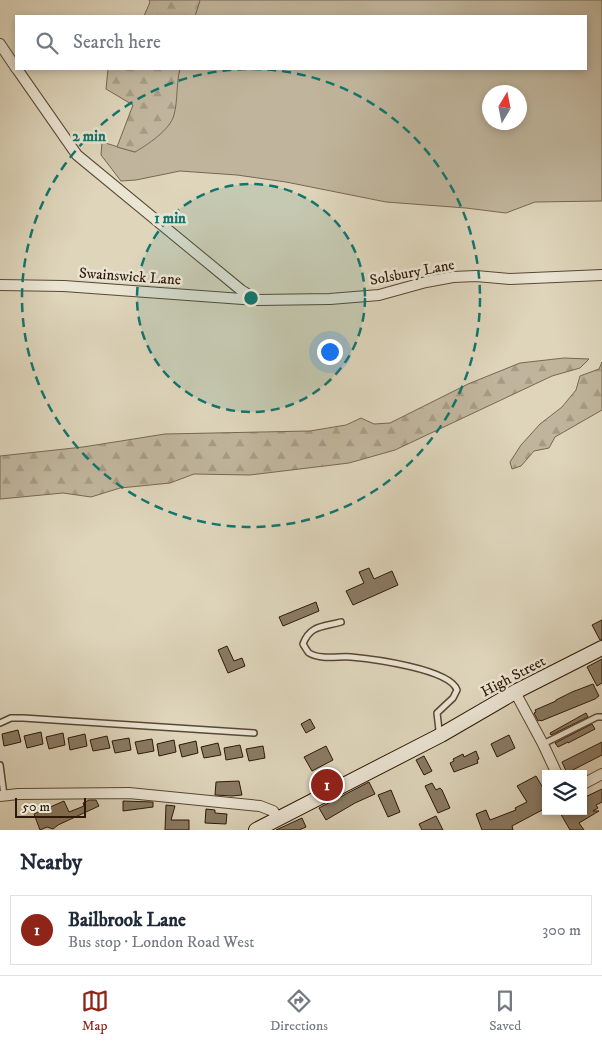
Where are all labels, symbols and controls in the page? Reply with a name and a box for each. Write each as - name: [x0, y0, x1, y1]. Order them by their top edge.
- search box: [15, 15, 587, 70]
- icon: search: [33, 29, 61, 57]
- text: Search here: [73, 31, 161, 54]
- north arrow: [482, 85, 527, 130]
- text: 2 min: [72, 127, 106, 146]
- text: 1 min: [154, 209, 186, 228]
- street label: Solsbury Lane: [368, 255, 456, 290]
- street label: Swainswick Lane: [78, 263, 182, 290]
- centre of rings: [242, 289, 260, 307]
- your location: [317, 339, 343, 365]
- street label: High Street: [478, 651, 549, 701]
- pin: 1: [311, 766, 343, 804]
- map controls: [542, 770, 587, 815]
- button: layers: [542, 770, 587, 815]
- scale bar: [15, 795, 86, 818]
- text: 50 m: [22, 798, 50, 816]
- text: Nearby: [20, 850, 82, 876]
- text: Bailbrook Lane: [68, 909, 186, 932]
- text: 1: [34, 920, 40, 940]
- text: 300 m: [542, 920, 581, 940]
- text: Bus stop · London Road West: [68, 932, 254, 952]
- tab: Map: [81, 987, 109, 1035]
- tab: Directions: [270, 987, 328, 1035]
- tab: Saved: [489, 987, 521, 1035]

